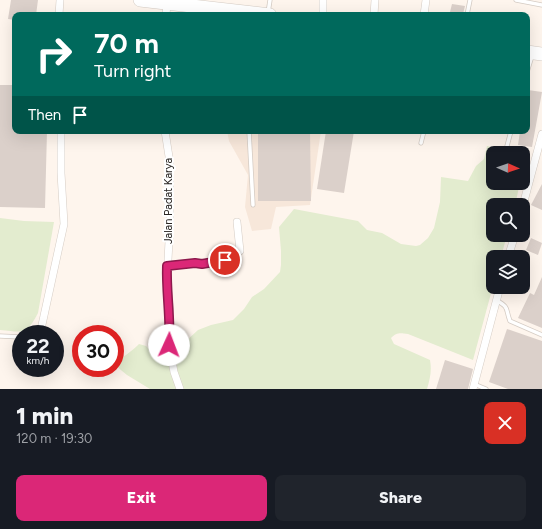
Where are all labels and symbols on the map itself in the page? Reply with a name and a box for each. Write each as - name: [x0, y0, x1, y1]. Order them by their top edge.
- north arrow: [486, 146, 530, 190]
- street label: Jalan Padat Karya: [162, 158, 175, 244]
- pin: [208, 243, 242, 277]
- position arrow: [148, 324, 190, 366]
- speed limit sign: 30: [72, 325, 124, 377]

